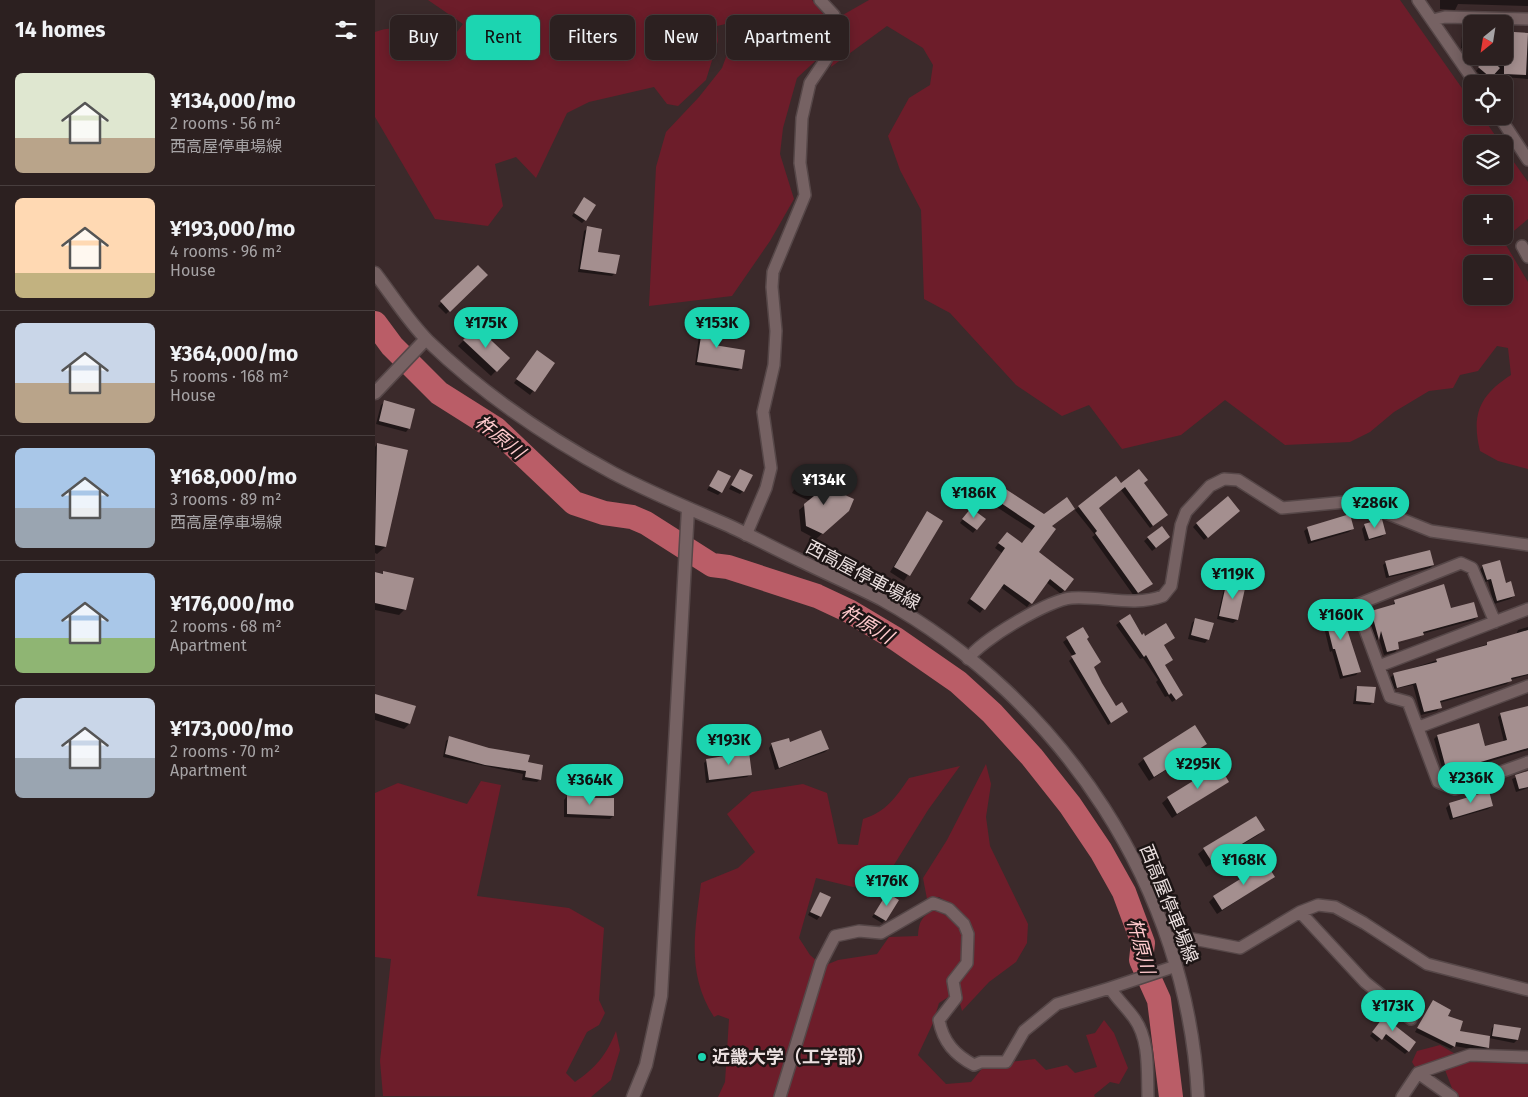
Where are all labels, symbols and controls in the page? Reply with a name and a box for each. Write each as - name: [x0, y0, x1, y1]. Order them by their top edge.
- chip: Buy: [390, 15, 456, 60]
- chip: Rent: [466, 15, 540, 60]
- chip: Filters: [550, 15, 635, 60]
- chip: New: [645, 15, 716, 60]
- chip: Apartment: [726, 15, 849, 60]
- north arrow: [1463, 15, 1513, 65]
- map controls: [1463, 15, 1513, 305]
- icon: filters: [332, 16, 360, 44]
- text: 14 homes: [15, 17, 105, 43]
- button: locate: [1463, 75, 1513, 125]
- text: ¥134,000/mo: [170, 88, 296, 114]
- icon: home: [55, 93, 115, 153]
- text: 2 rooms · 56 m²: [170, 114, 281, 133]
- button: layers: [1463, 135, 1513, 185]
- text: 西高屋停車場線: [170, 137, 282, 156]
- button: +: [1463, 195, 1513, 245]
- text: ¥193,000/mo: [170, 216, 295, 242]
- icon: home: [55, 218, 115, 278]
- text: 4 rooms · 96 m²: [170, 242, 282, 261]
- button: −: [1463, 255, 1513, 305]
- text: House: [170, 261, 216, 280]
- pin: ¥175K: [451, 306, 521, 349]
- pin: ¥153K: [682, 306, 752, 349]
- text: ¥175K: [465, 313, 507, 332]
- text: ¥153K: [696, 313, 738, 332]
- text: ¥364,000/mo: [170, 341, 298, 367]
- icon: home: [55, 343, 115, 403]
- text: 5 rooms · 168 m²: [170, 367, 289, 386]
- text: House: [170, 386, 216, 405]
- water label: 杵原川: [471, 410, 531, 465]
- text: ¥168,000/mo: [170, 464, 297, 490]
- pin: ¥134K: [789, 464, 859, 506]
- icon: home: [55, 468, 115, 528]
- text: ¥134K: [802, 470, 846, 489]
- pin: ¥186K: [939, 476, 1009, 519]
- text: ¥186K: [952, 483, 996, 502]
- pin: ¥286K: [1340, 486, 1410, 529]
- text: 3 rooms · 89 m²: [170, 490, 281, 509]
- text: ¥286K: [1352, 493, 1398, 512]
- text: 西高屋停車場線: [170, 513, 282, 532]
- street label: 西高屋停車場線: [802, 536, 924, 614]
- pin: ¥119K: [1198, 558, 1268, 600]
- text: ¥119K: [1212, 564, 1254, 583]
- text: ¥176,000/mo: [170, 591, 294, 617]
- icon: home: [55, 593, 115, 653]
- pin: ¥160K: [1306, 598, 1376, 641]
- water label: 杵原川: [837, 599, 899, 650]
- text: ¥160K: [1319, 605, 1363, 624]
- text: 2 rooms · 68 m²: [170, 617, 282, 636]
- text: Apartment: [170, 636, 247, 655]
- text: ¥173,000/mo: [170, 716, 294, 742]
- icon: home: [55, 718, 115, 778]
- pin: ¥193K: [694, 724, 764, 766]
- text: ¥193K: [707, 730, 751, 749]
- text: 2 rooms · 70 m²: [170, 742, 280, 761]
- pin: ¥295K: [1163, 748, 1233, 790]
- text: ¥295K: [1176, 754, 1220, 773]
- text: Apartment: [170, 761, 247, 780]
- pin: ¥236K: [1436, 762, 1506, 804]
- pin: ¥364K: [555, 764, 625, 806]
- text: ¥236K: [1449, 768, 1493, 787]
- text: ¥364K: [567, 770, 613, 789]
- street label: 西高屋停車場線: [1135, 841, 1203, 967]
- pin: ¥168K: [1209, 844, 1279, 886]
- text: ¥168K: [1222, 850, 1266, 869]
- pin: ¥176K: [852, 864, 922, 907]
- text: ¥176K: [866, 871, 908, 890]
- water label: 杵原川: [1123, 915, 1160, 978]
- pin: ¥173K: [1358, 990, 1428, 1032]
- text: ¥173K: [1372, 996, 1414, 1015]
- place label: 近畿大学（工学部）: [712, 1046, 874, 1068]
- marker: 近畿大学（工学部）: [696, 1051, 708, 1063]

